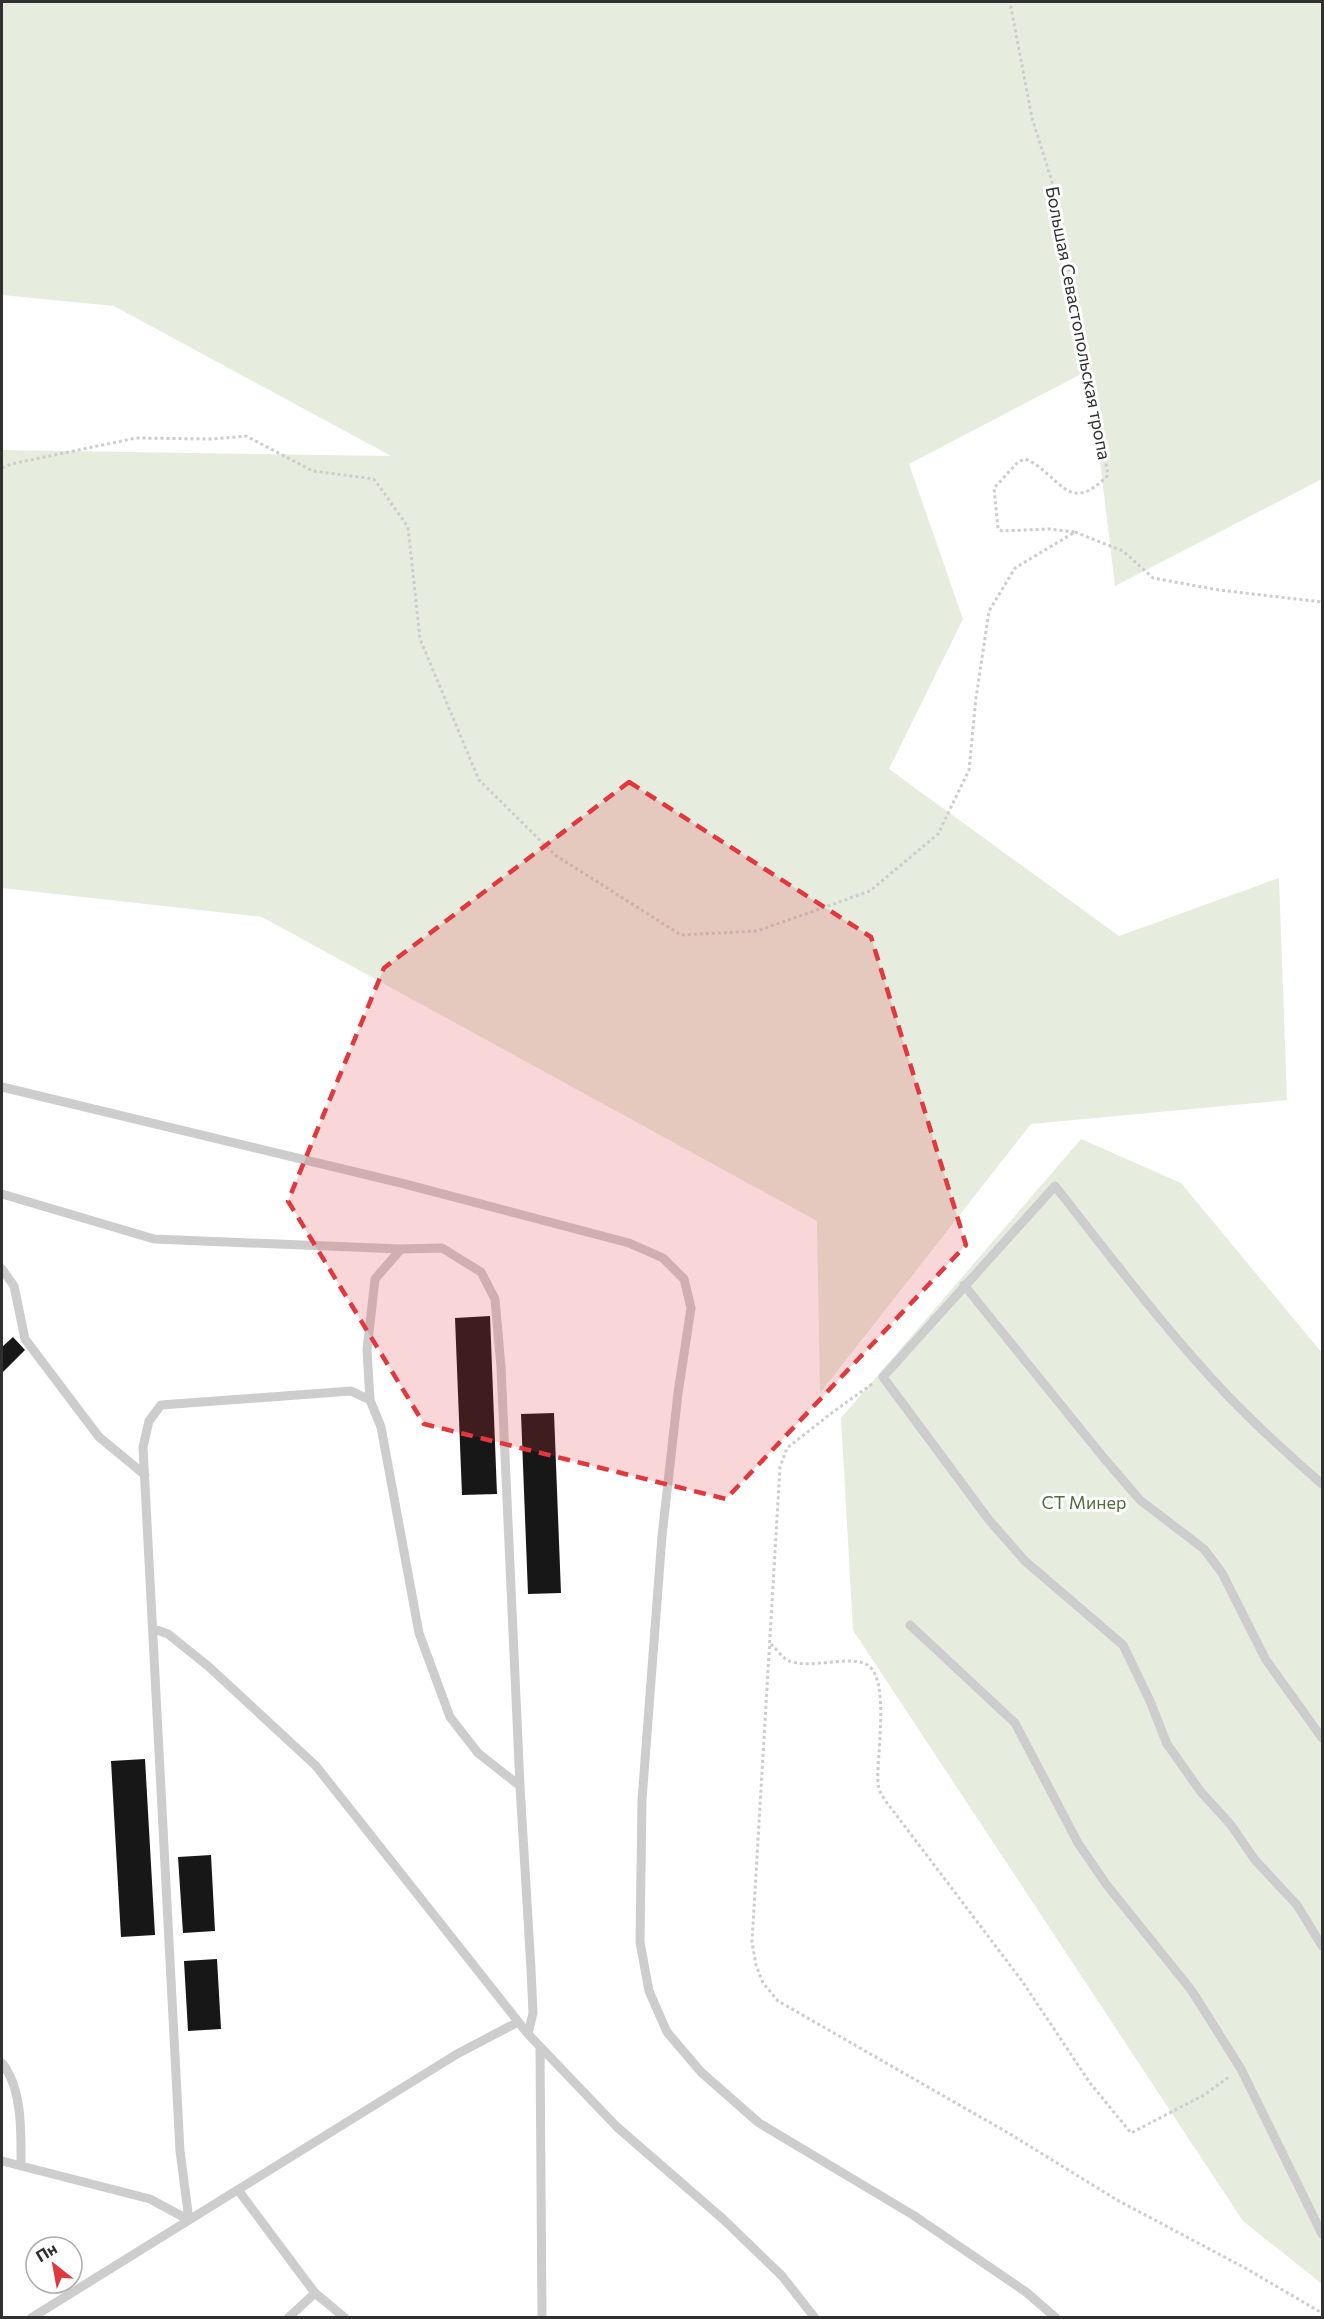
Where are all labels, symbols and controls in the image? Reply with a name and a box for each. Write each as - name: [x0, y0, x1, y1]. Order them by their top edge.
- street label: Большая Севастопольская тропа: [1042, 184, 1116, 461]
- park label: СТ Минер: [1041, 1491, 1127, 1513]
- north arrow: [24, 2235, 84, 2295]
- text: Пн: [32, 2238, 60, 2265]

